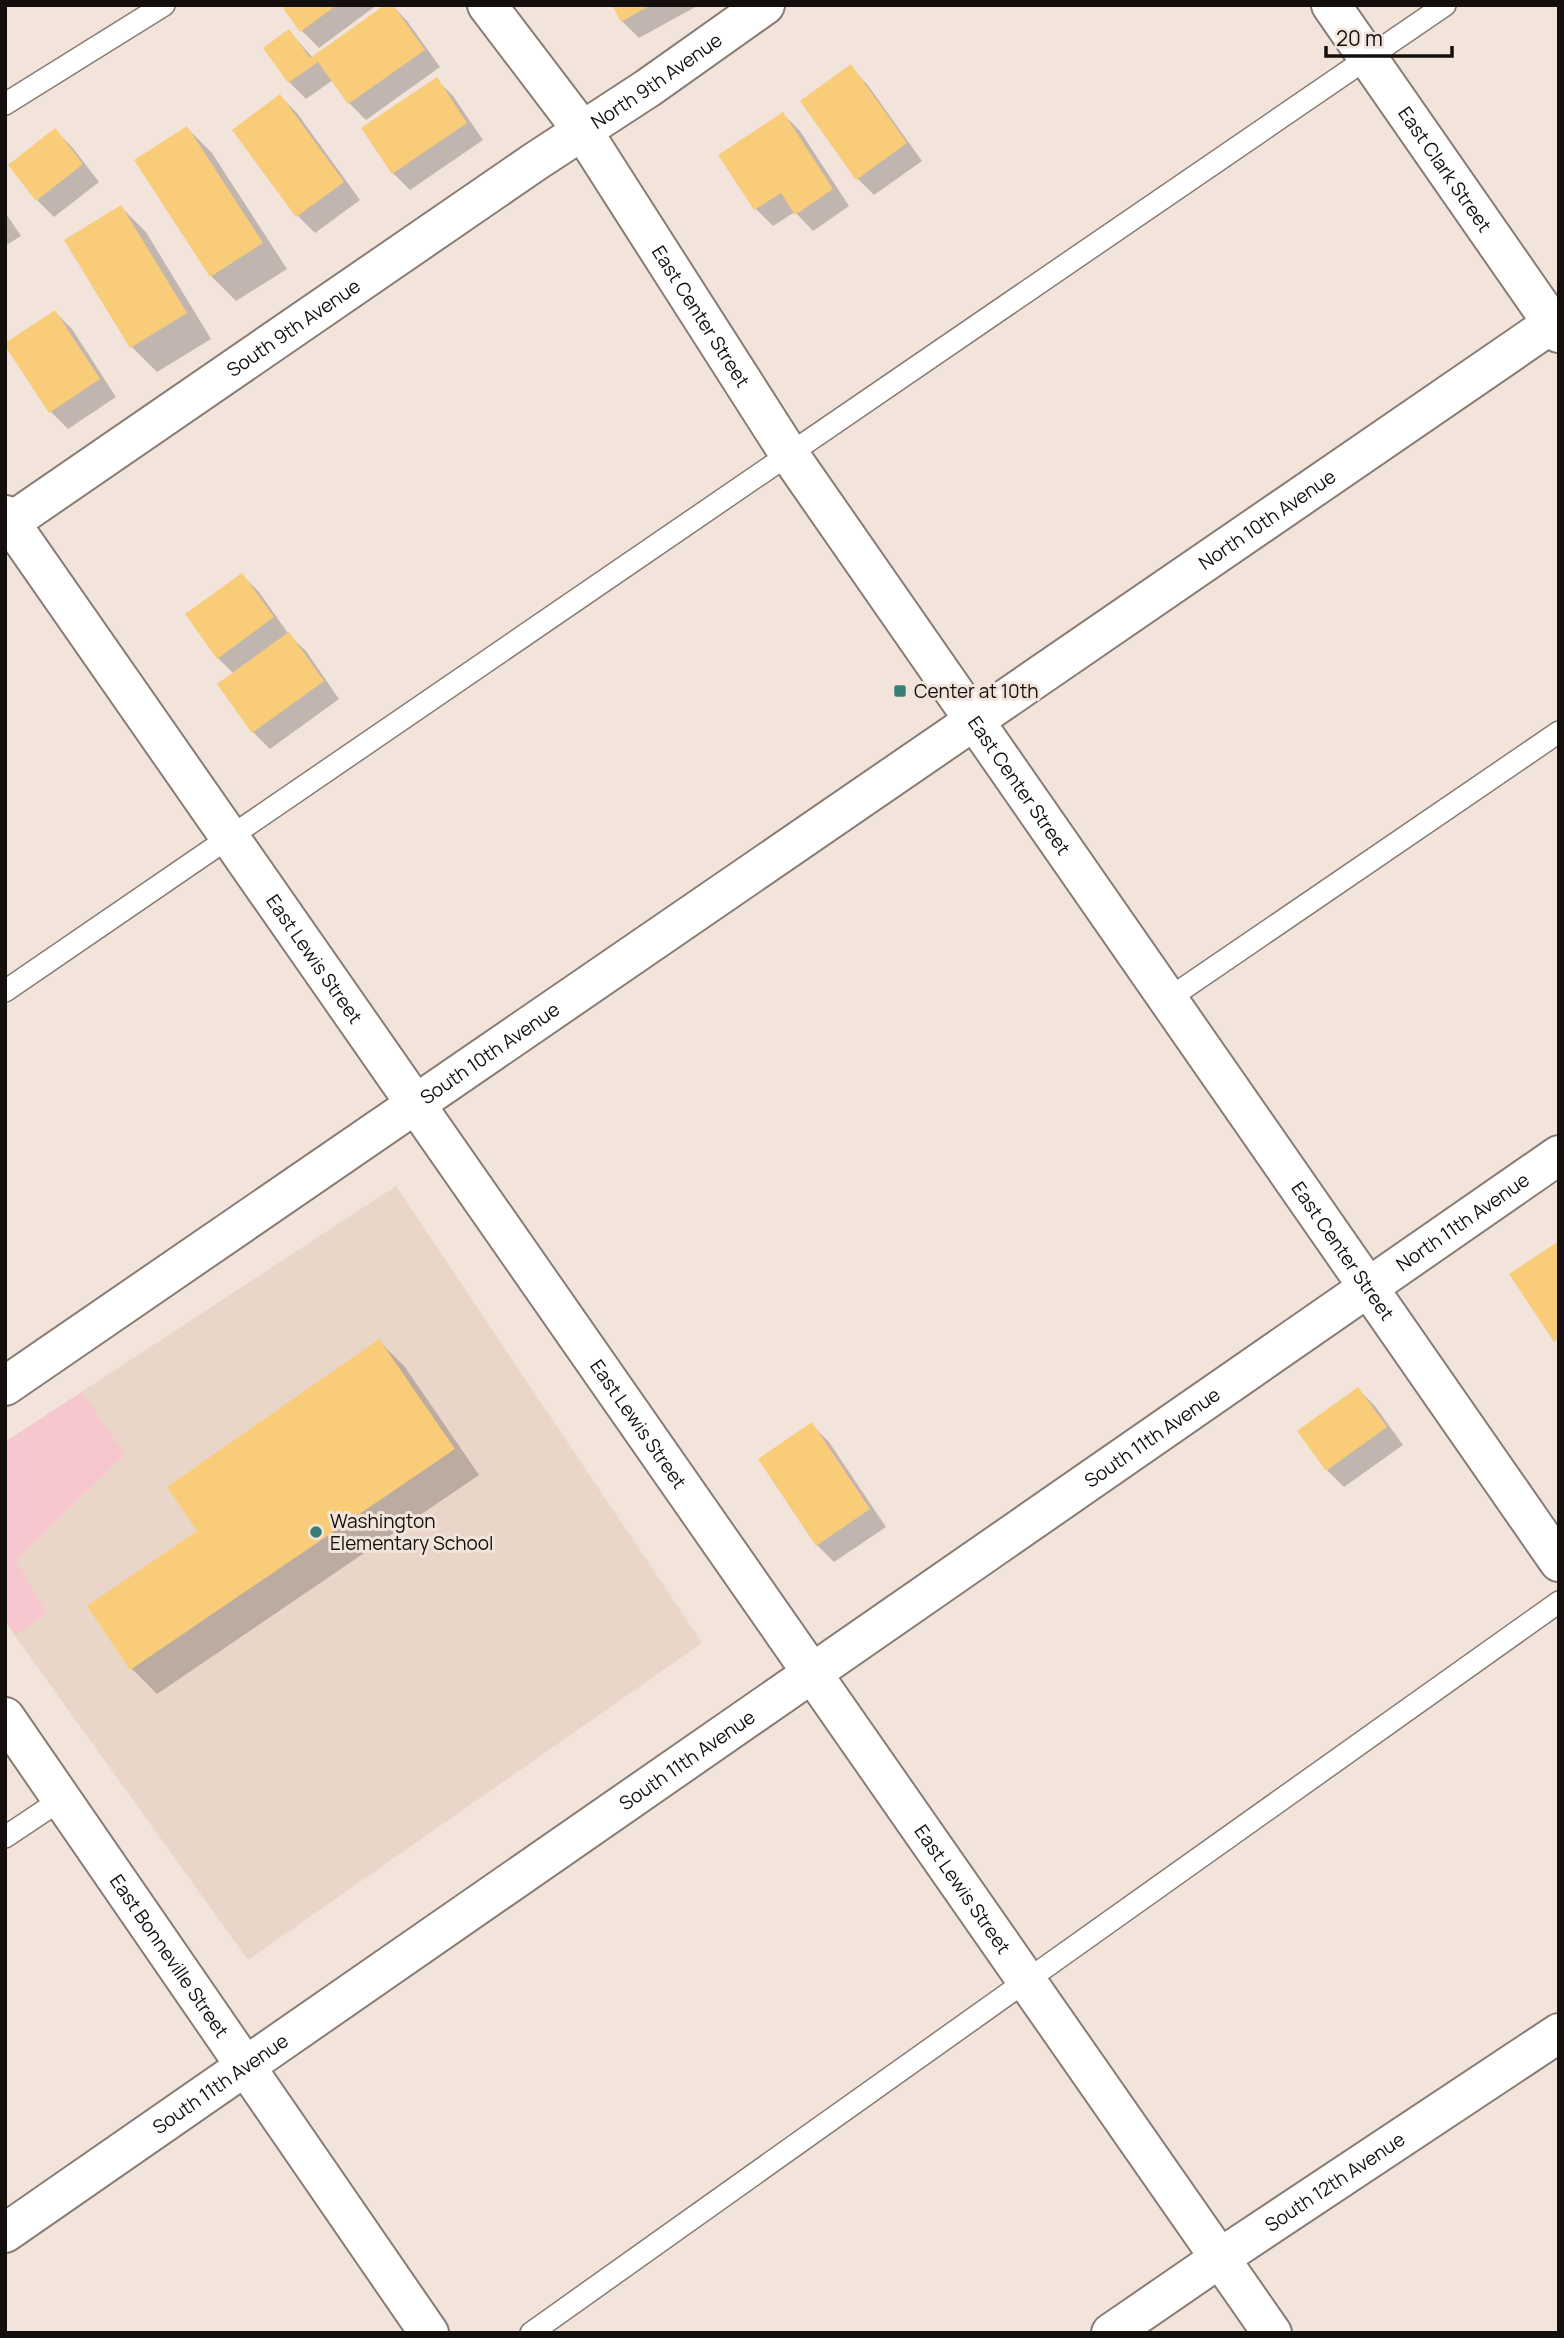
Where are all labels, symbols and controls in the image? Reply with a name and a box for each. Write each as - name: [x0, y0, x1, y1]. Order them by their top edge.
- scale bar: [1326, 14, 1452, 58]
- text: 20 m: [1336, 24, 1383, 52]
- street label: North 9th Avenue: [586, 27, 727, 135]
- street label: East Clark Street: [1392, 101, 1498, 237]
- street label: East Center Street: [646, 240, 756, 392]
- street label: South 9th Avenue: [222, 273, 365, 383]
- street label: North 10th Avenue: [1194, 463, 1341, 576]
- place label: Center at 10th: [914, 678, 1039, 704]
- marker: Center at 10th: [892, 683, 908, 699]
- street label: East Center Street: [962, 711, 1077, 860]
- street label: East Lewis Street: [260, 889, 368, 1029]
- street label: South 10th Avenue: [415, 996, 565, 1110]
- street label: North 11th Avenue: [1391, 1167, 1534, 1277]
- street label: East Center Street: [1286, 1176, 1400, 1325]
- street label: East Lewis Street: [584, 1354, 693, 1494]
- street label: South 11th Avenue: [1079, 1381, 1225, 1493]
- place label: Washington Elementary School: [330, 1508, 493, 1556]
- marker: Washington Elementary School: [308, 1524, 324, 1540]
- street label: South 11th Avenue: [614, 1704, 760, 1816]
- street label: East Lewis Street: [909, 1819, 1017, 1959]
- street label: East Bonneville Street: [104, 1869, 235, 2043]
- street label: South 11th Avenue: [147, 2027, 293, 2140]
- street label: South 12th Avenue: [1260, 2126, 1410, 2238]

